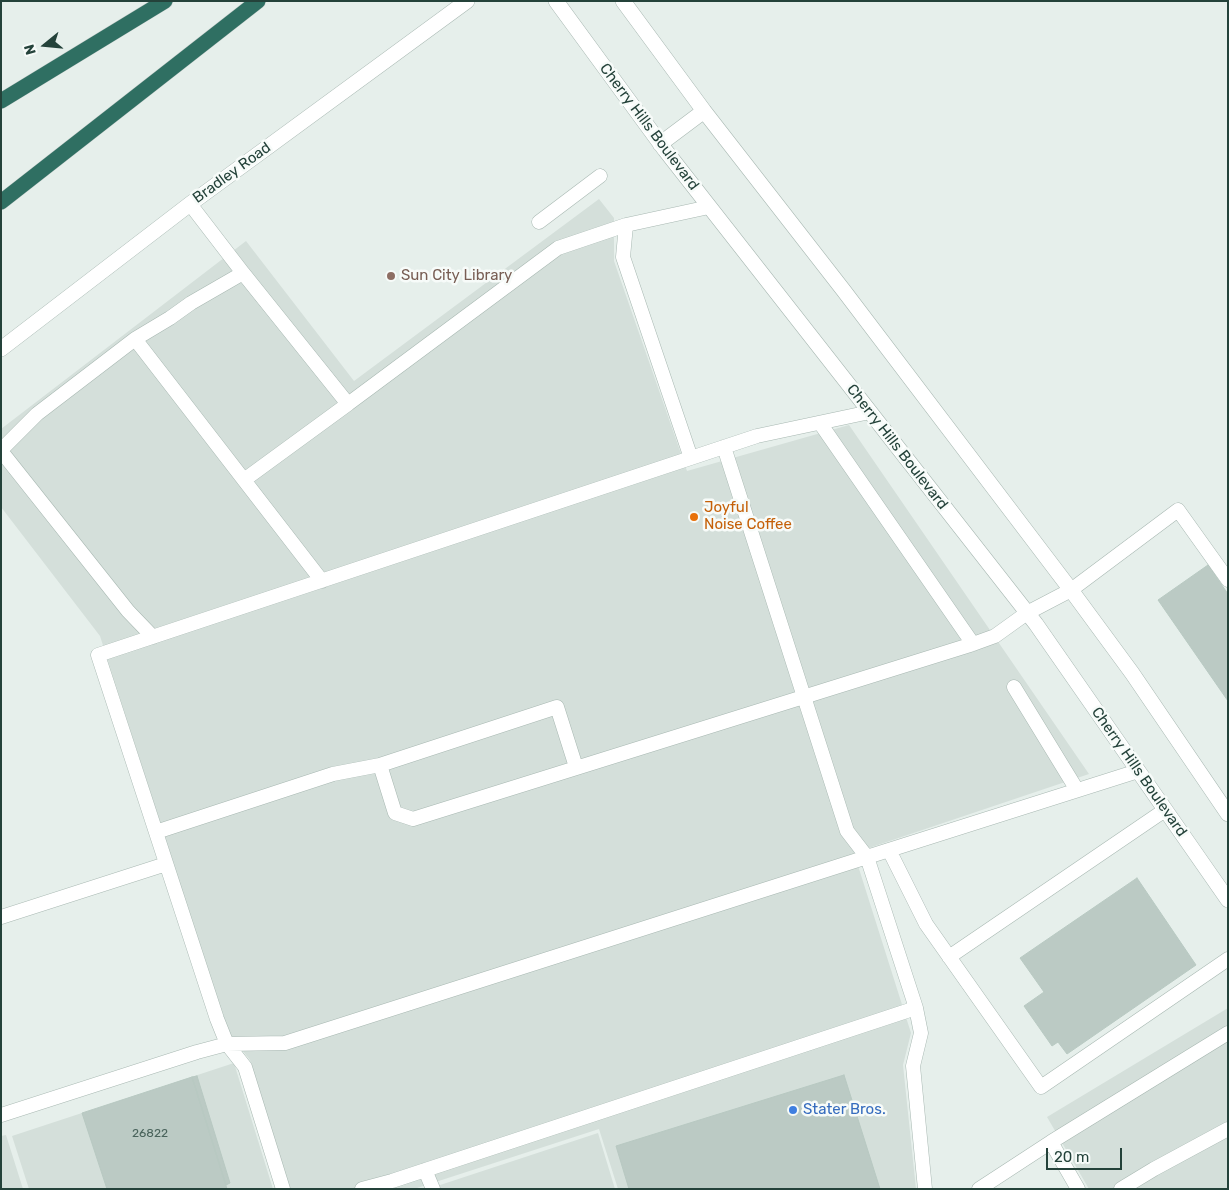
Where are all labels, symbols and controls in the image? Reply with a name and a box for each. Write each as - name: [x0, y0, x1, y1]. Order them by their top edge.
- north arrow: [20, 20, 70, 70]
- text: N: [21, 42, 40, 57]
- street label: Cherry Hills Boulevard: [595, 60, 703, 194]
- street label: Bradley Road: [189, 139, 275, 207]
- place label: Sun City Library: [401, 267, 512, 285]
- marker: Sun City Library: [385, 270, 397, 282]
- street label: Cherry Hills Boulevard: [842, 381, 952, 513]
- place label: Joyful Noise Coffee: [704, 499, 792, 534]
- marker: Joyful Noise Coffee: [688, 511, 700, 523]
- street label: Cherry Hills Boulevard: [1087, 704, 1191, 840]
- place label: Stater Bros.: [803, 1101, 886, 1119]
- marker: Stater Bros.: [787, 1104, 799, 1116]
- house number: 26822: [132, 1127, 168, 1141]
- scale bar: [1049, 1138, 1125, 1170]
- text: 20 m: [1054, 1148, 1089, 1166]

